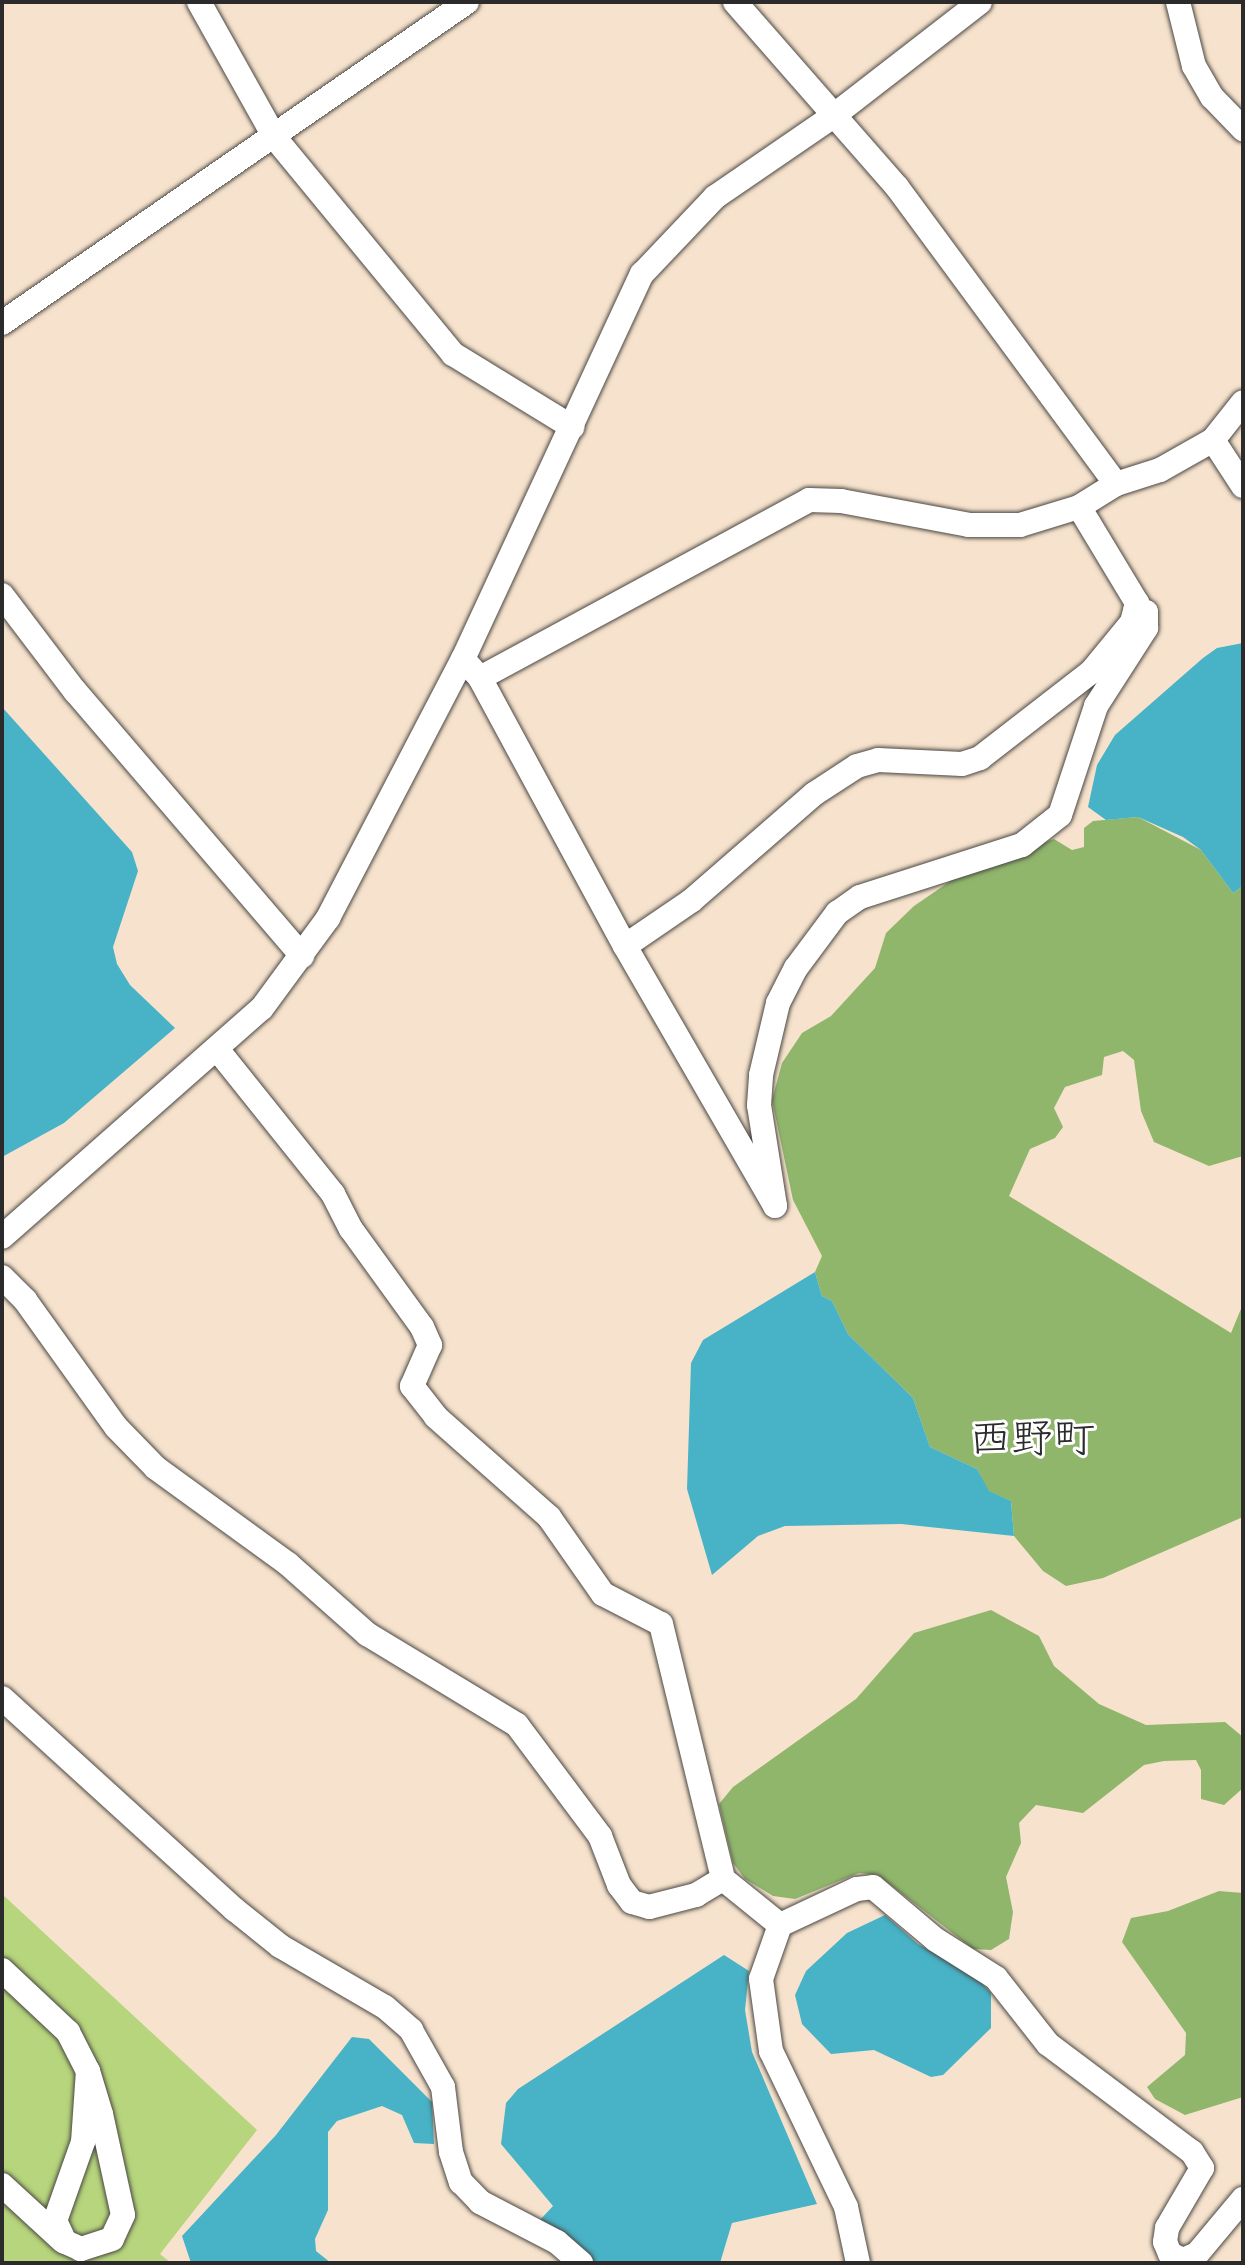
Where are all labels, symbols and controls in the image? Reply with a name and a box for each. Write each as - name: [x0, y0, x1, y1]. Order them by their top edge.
- district label: 西野町: [969, 1414, 1095, 1464]

